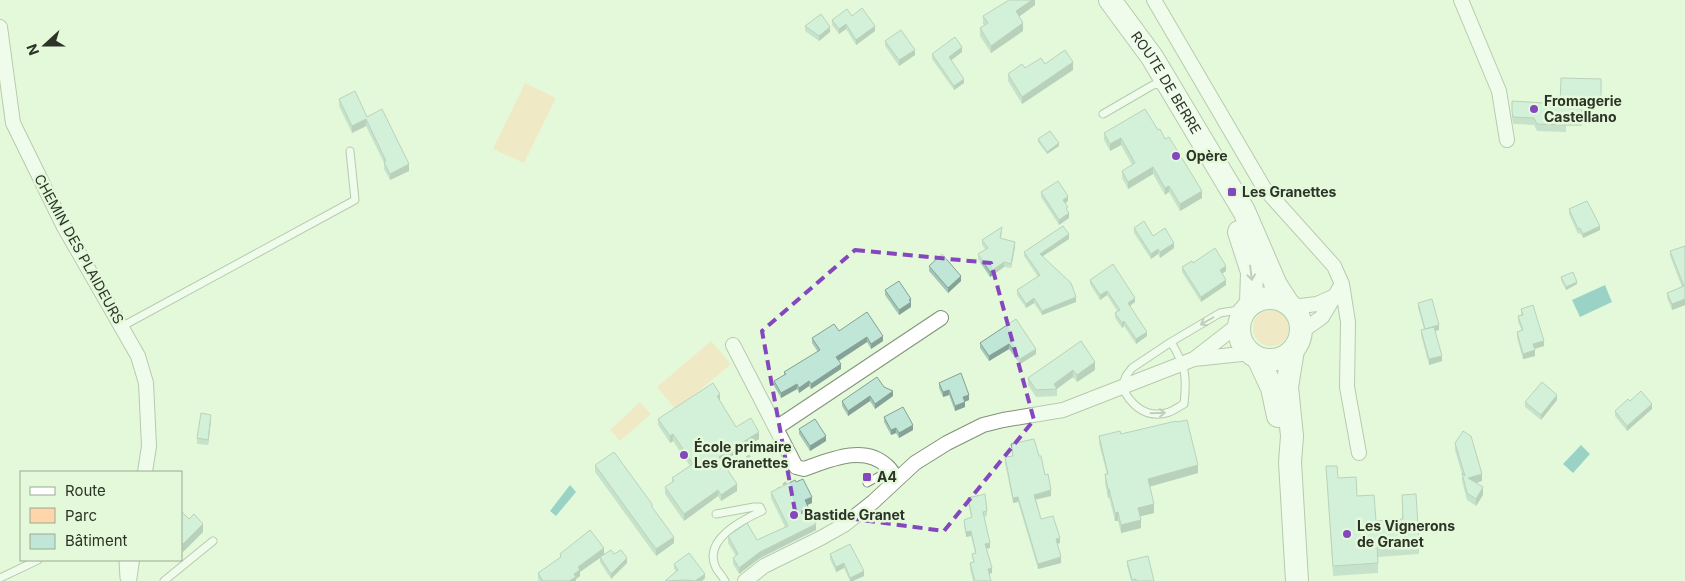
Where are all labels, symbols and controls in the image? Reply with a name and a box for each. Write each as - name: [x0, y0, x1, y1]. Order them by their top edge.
- north arrow: [20, 20, 70, 70]
- street label: ROUTE DE BERRE: [1128, 28, 1205, 137]
- text: N: [23, 42, 42, 58]
- place label: Fromagerie Castellano: [1544, 92, 1622, 125]
- marker: Fromagerie Castellano: [1528, 103, 1540, 115]
- place label: Opère: [1186, 147, 1228, 164]
- marker: Opère: [1170, 150, 1182, 162]
- street label: CHEMIN DES PLAIDEURS: [31, 171, 128, 327]
- place label: Les Granettes: [1242, 183, 1337, 200]
- marker: Les Granettes: [1226, 186, 1238, 198]
- one-way arrow: [1246, 264, 1256, 280]
- one-way arrow: [1200, 317, 1214, 327]
- one-way arrow: [1150, 408, 1166, 418]
- place label: École primaire Les Granettes: [694, 437, 792, 471]
- marker: École primaire Les Granettes: [678, 449, 690, 461]
- place label: A4: [877, 468, 897, 485]
- legend: [20, 471, 182, 561]
- marker: A4: [861, 471, 873, 483]
- text: Route: [65, 481, 106, 500]
- text: Parc: [65, 506, 97, 525]
- place label: Bastide Granet: [804, 506, 905, 523]
- marker: Bastide Granet: [788, 509, 800, 521]
- place label: Les Vignerons de Granet: [1357, 517, 1455, 550]
- marker: Les Vignerons de Granet: [1341, 528, 1353, 540]
- text: Bâtiment: [65, 531, 128, 550]

